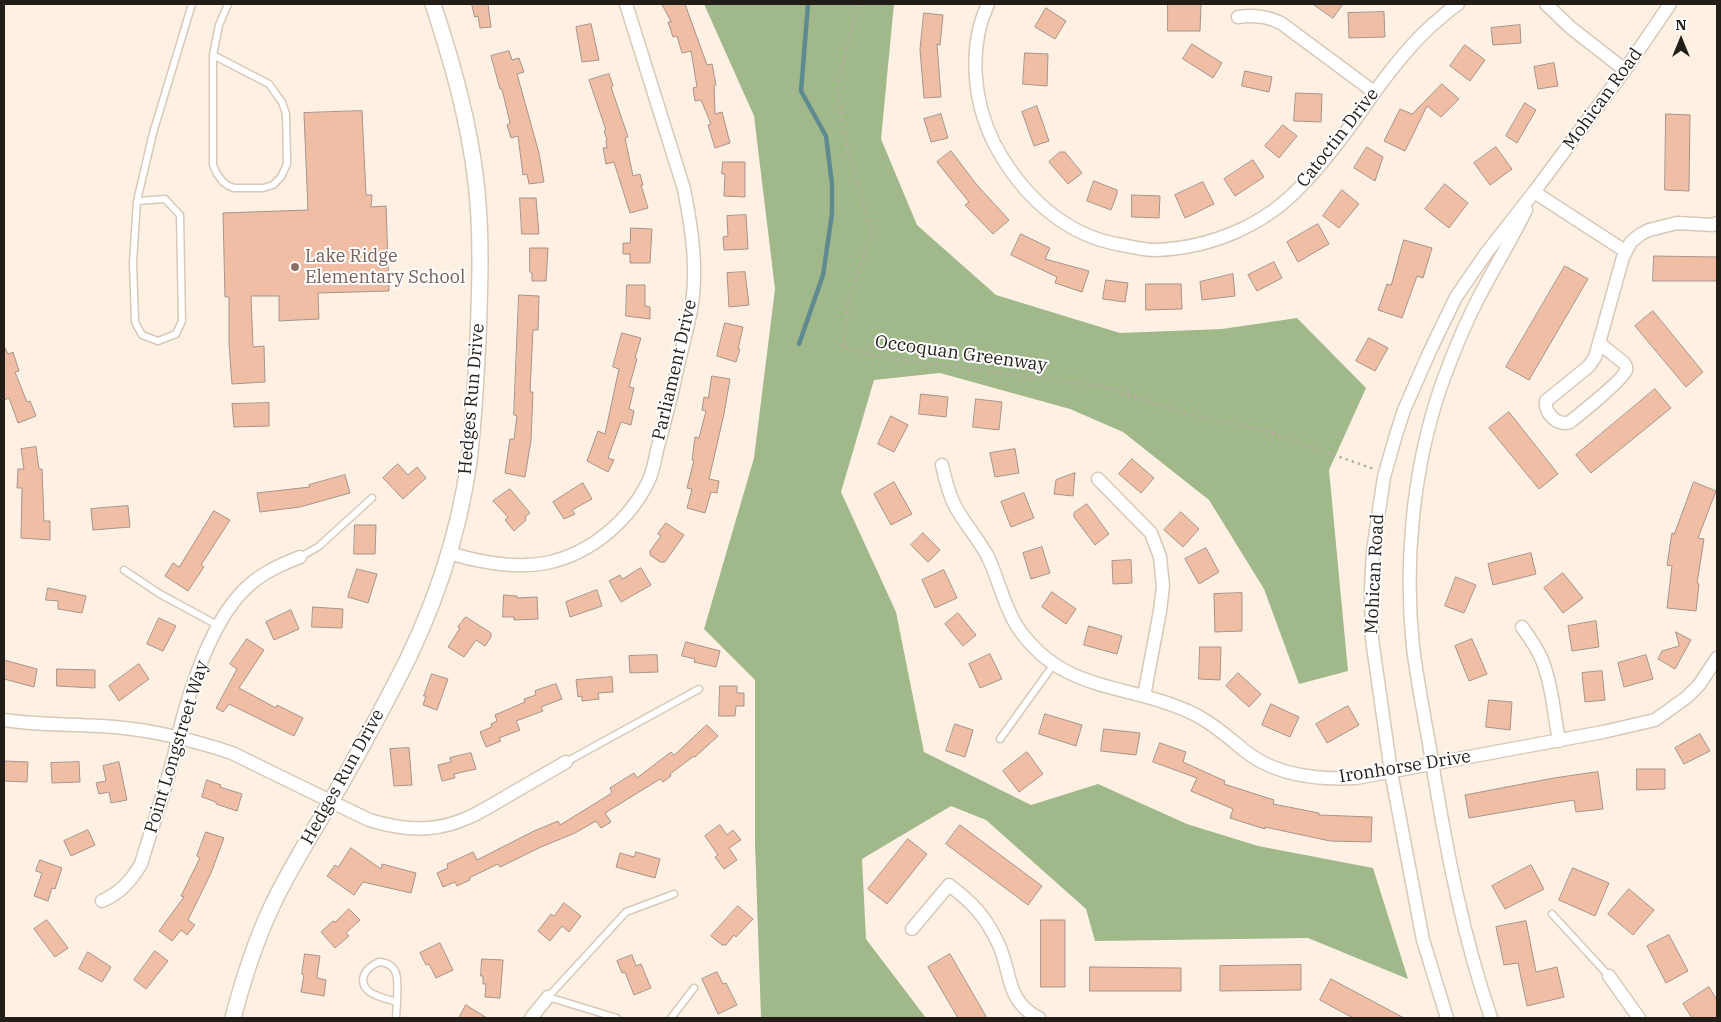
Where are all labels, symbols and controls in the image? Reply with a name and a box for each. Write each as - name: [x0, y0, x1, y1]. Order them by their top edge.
- north arrow: [1656, 15, 1706, 65]
- text: N: [1675, 16, 1687, 34]
- street label: Mohican Road: [1559, 44, 1647, 154]
- street label: Catoctin Drive: [1292, 84, 1384, 192]
- place label: Lake Ridge Elementary School: [305, 246, 465, 288]
- marker: Lake Ridge Elementary School: [289, 261, 301, 273]
- street label: Parliament Drive: [648, 297, 702, 443]
- street label: Hedges Run Drive: [455, 323, 489, 475]
- street label: Occoquan Greenway: [874, 331, 1048, 377]
- street label: Mohican Road: [1361, 513, 1389, 635]
- street label: Point Longstreet Way: [140, 658, 214, 836]
- street label: Hedges Run Drive: [297, 706, 389, 848]
- street label: Ironhorse Drive: [1338, 746, 1472, 788]

